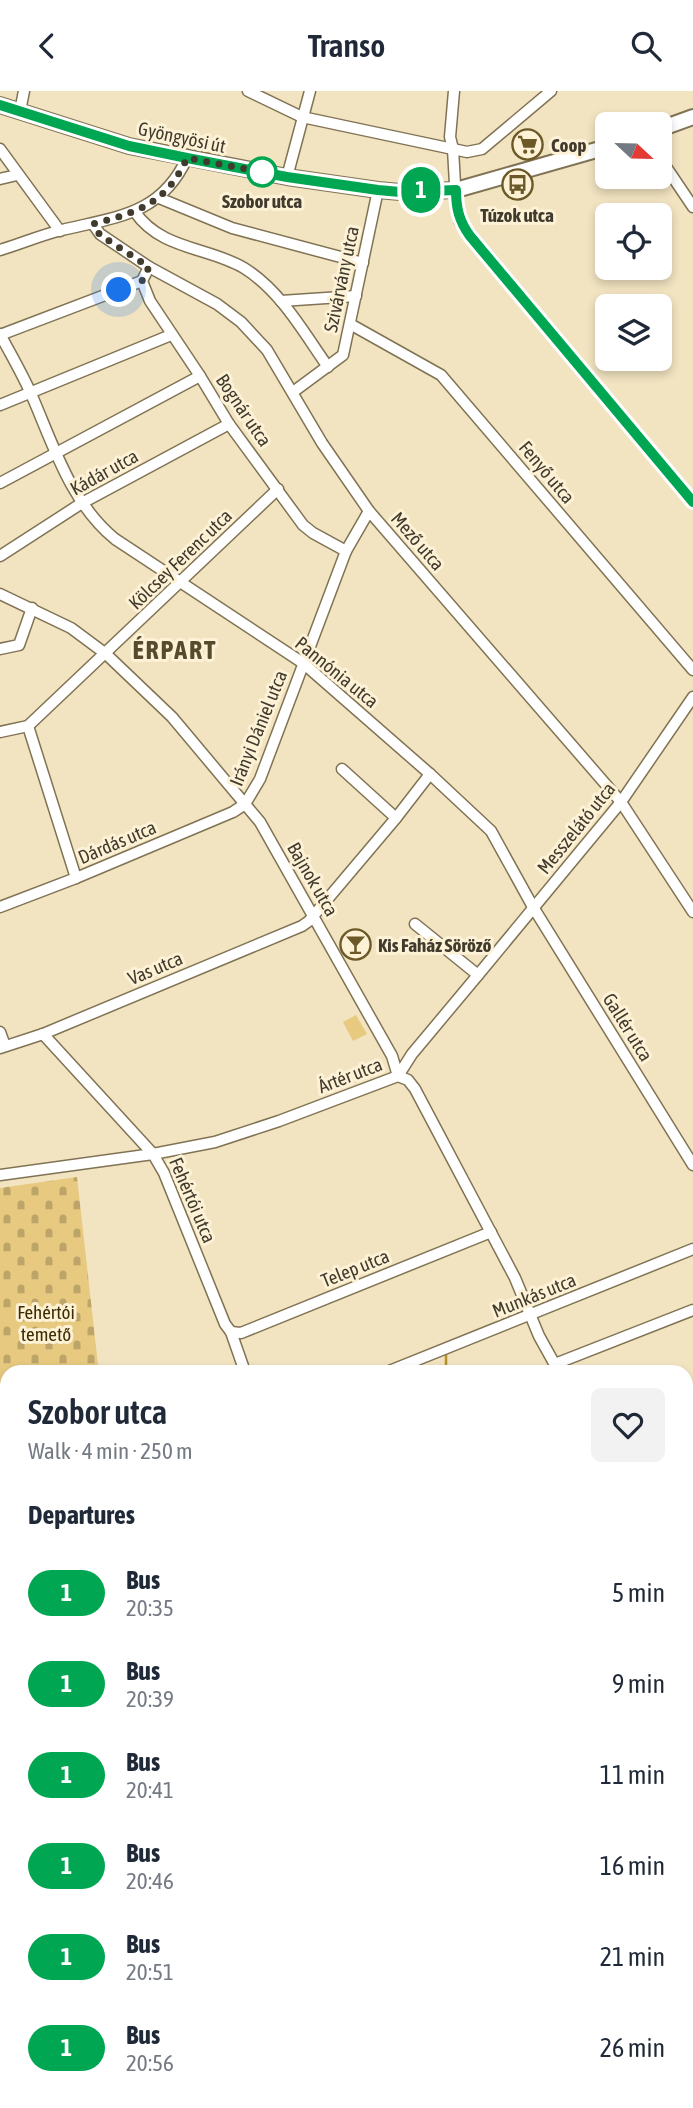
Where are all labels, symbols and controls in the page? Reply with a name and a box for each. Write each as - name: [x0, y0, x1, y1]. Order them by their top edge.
- icon: back: [28, 27, 66, 65]
- text: Transo: [308, 27, 385, 64]
- icon: search: [627, 27, 665, 65]
- north arrow: [595, 112, 672, 189]
- map controls: [595, 112, 672, 371]
- street label: Gyöngyösi út: [136, 117, 228, 157]
- supermarket icon: Coop: [511, 128, 545, 162]
- place label: Coop: [551, 134, 586, 156]
- marker: Szobor utca: [247, 157, 277, 187]
- line badge: 1: [398, 167, 444, 213]
- bus stop icon: Túzok utca: [500, 167, 534, 201]
- text: 1: [415, 176, 427, 203]
- place label: Szobor utca: [222, 190, 302, 212]
- button: locate: [595, 203, 672, 280]
- place label: Túzok utca: [480, 204, 554, 226]
- street label: Szivárvány utca: [319, 224, 363, 334]
- your location: [101, 272, 136, 307]
- button: layers: [595, 294, 672, 371]
- street label: Bognár utca: [212, 370, 276, 450]
- street label: Fenyő utca: [515, 436, 579, 508]
- street label: Kádár utca: [66, 444, 142, 500]
- street label: Kölcsey Ferenc utca: [124, 504, 236, 614]
- street label: Mező utca: [387, 507, 449, 575]
- street label: Pannónia utca: [291, 632, 383, 712]
- district label: ÉRPART: [133, 635, 217, 665]
- street label: Irányi Dániel utca: [225, 667, 291, 789]
- street label: Messzelátó utca: [533, 778, 619, 878]
- street label: Dárdás utca: [75, 816, 159, 868]
- street label: Bajnok utca: [283, 838, 343, 920]
- bar icon: Kis Faház Söröző: [338, 928, 372, 962]
- place label: Kis Faház Söröző: [378, 934, 492, 956]
- street label: Vas utca: [124, 947, 186, 989]
- street label: Gallér utca: [599, 989, 657, 1065]
- street label: Ártér utca: [315, 1053, 385, 1097]
- street label: Fehértói utca: [165, 1154, 221, 1246]
- street label: Telep utca: [318, 1244, 392, 1292]
- street label: Munkás utca: [489, 1268, 579, 1322]
- park label: Fehértói temető: [17, 1301, 75, 1345]
- button: heart: [591, 1388, 665, 1462]
- text: Szobor utca: [28, 1393, 167, 1431]
- text: Walk · 4 min · 250 m: [28, 1438, 192, 1464]
- text: Departures: [28, 1500, 135, 1530]
- text: Bus: [126, 1565, 160, 1595]
- text: 5 min: [612, 1578, 665, 1608]
- text: 1: [61, 1579, 72, 1606]
- text: 20:35: [126, 1595, 174, 1621]
- text: Bus: [126, 1656, 160, 1686]
- text: 9 min: [612, 1669, 665, 1699]
- text: 1: [61, 1670, 72, 1697]
- text: 20:39: [126, 1686, 174, 1712]
- text: Bus: [126, 1747, 160, 1777]
- text: 11 min: [600, 1760, 665, 1790]
- text: 1: [61, 1761, 72, 1788]
- text: 20:41: [126, 1777, 174, 1803]
- text: Bus: [126, 1838, 160, 1868]
- text: 16 min: [600, 1851, 665, 1881]
- text: 1: [61, 1852, 72, 1879]
- text: 20:46: [126, 1868, 174, 1894]
- text: Bus: [126, 1929, 160, 1959]
- text: 21 min: [600, 1942, 665, 1972]
- text: 1: [61, 1943, 72, 1970]
- text: 20:51: [126, 1959, 174, 1985]
- text: Bus: [126, 2020, 160, 2050]
- text: 26 min: [600, 2033, 665, 2063]
- text: 1: [61, 2034, 72, 2061]
- text: 20:56: [126, 2050, 174, 2076]

